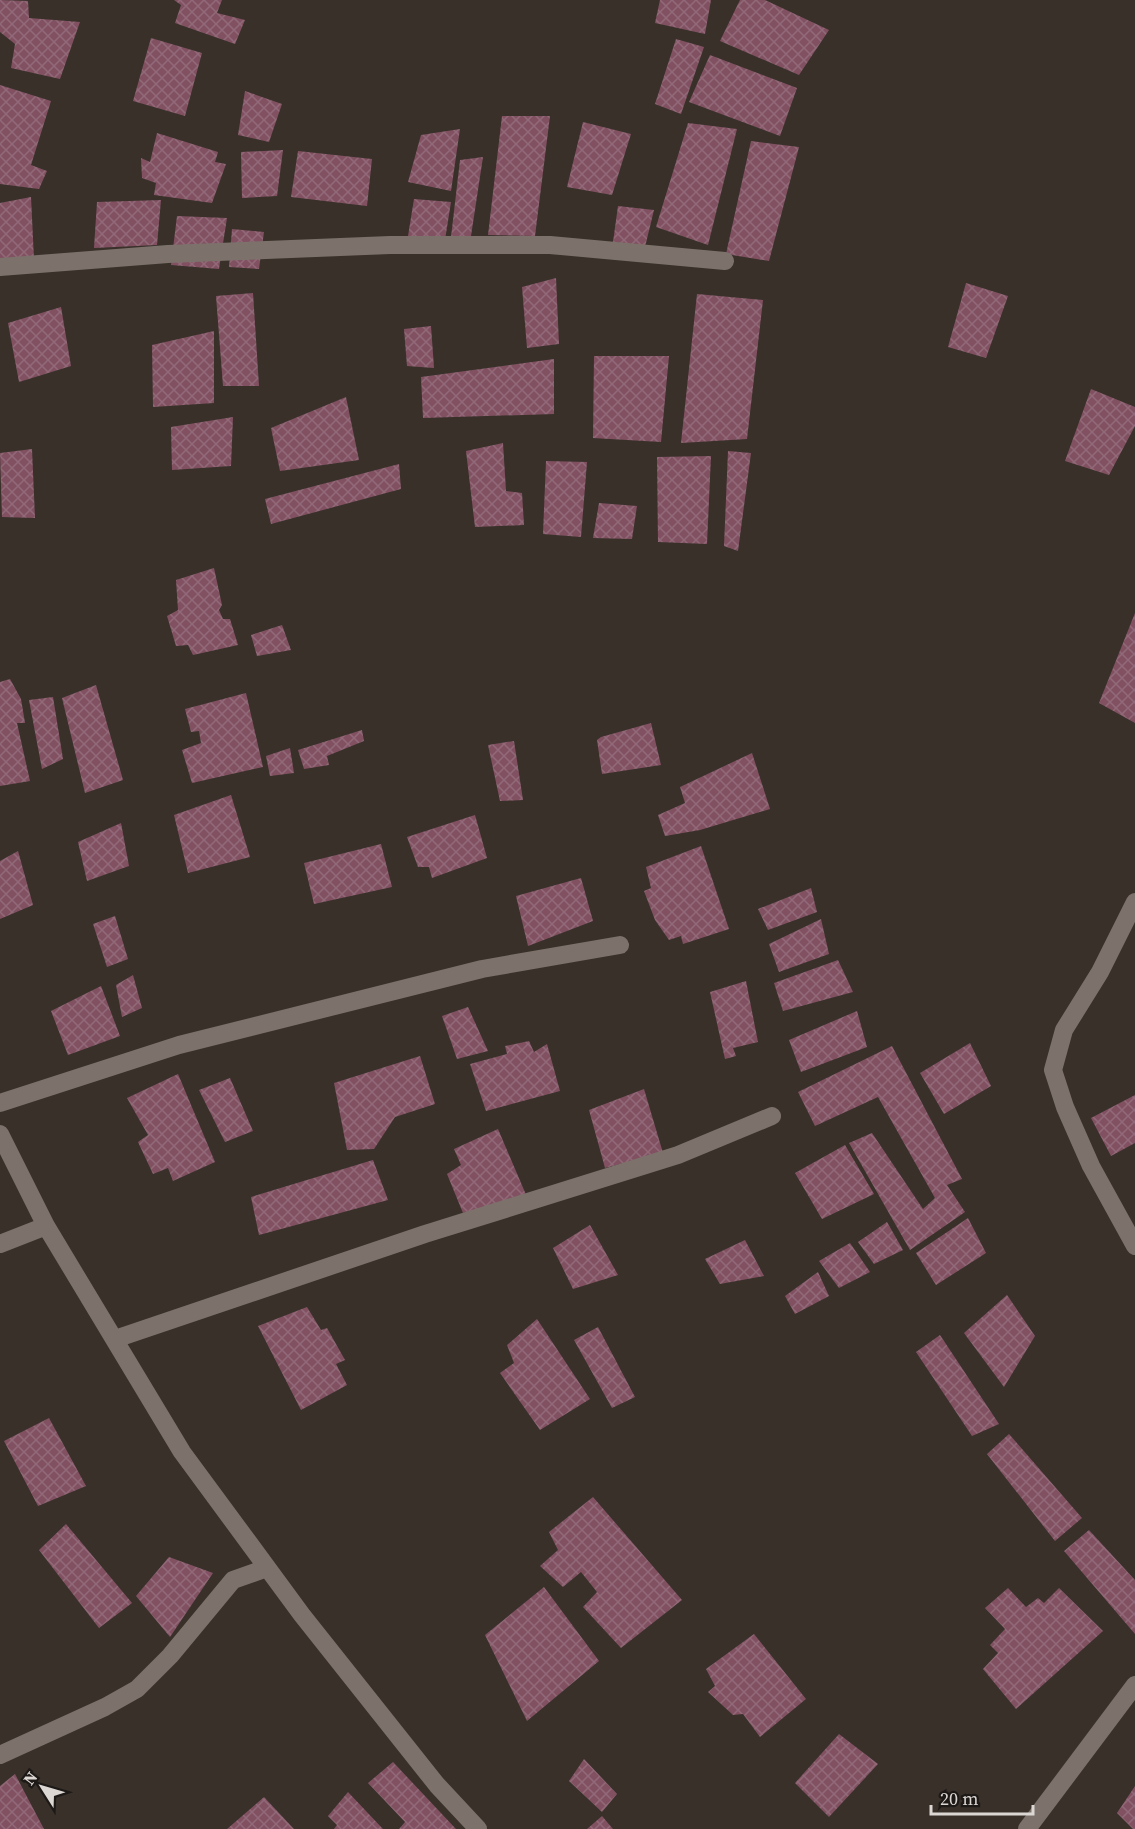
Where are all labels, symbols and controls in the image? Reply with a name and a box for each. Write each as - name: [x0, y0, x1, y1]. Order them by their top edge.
- north arrow: [12, 1757, 72, 1817]
- text: N: [18, 1766, 43, 1789]
- scale bar: [931, 1778, 1033, 1816]
- text: 20 m: [940, 1786, 978, 1811]

